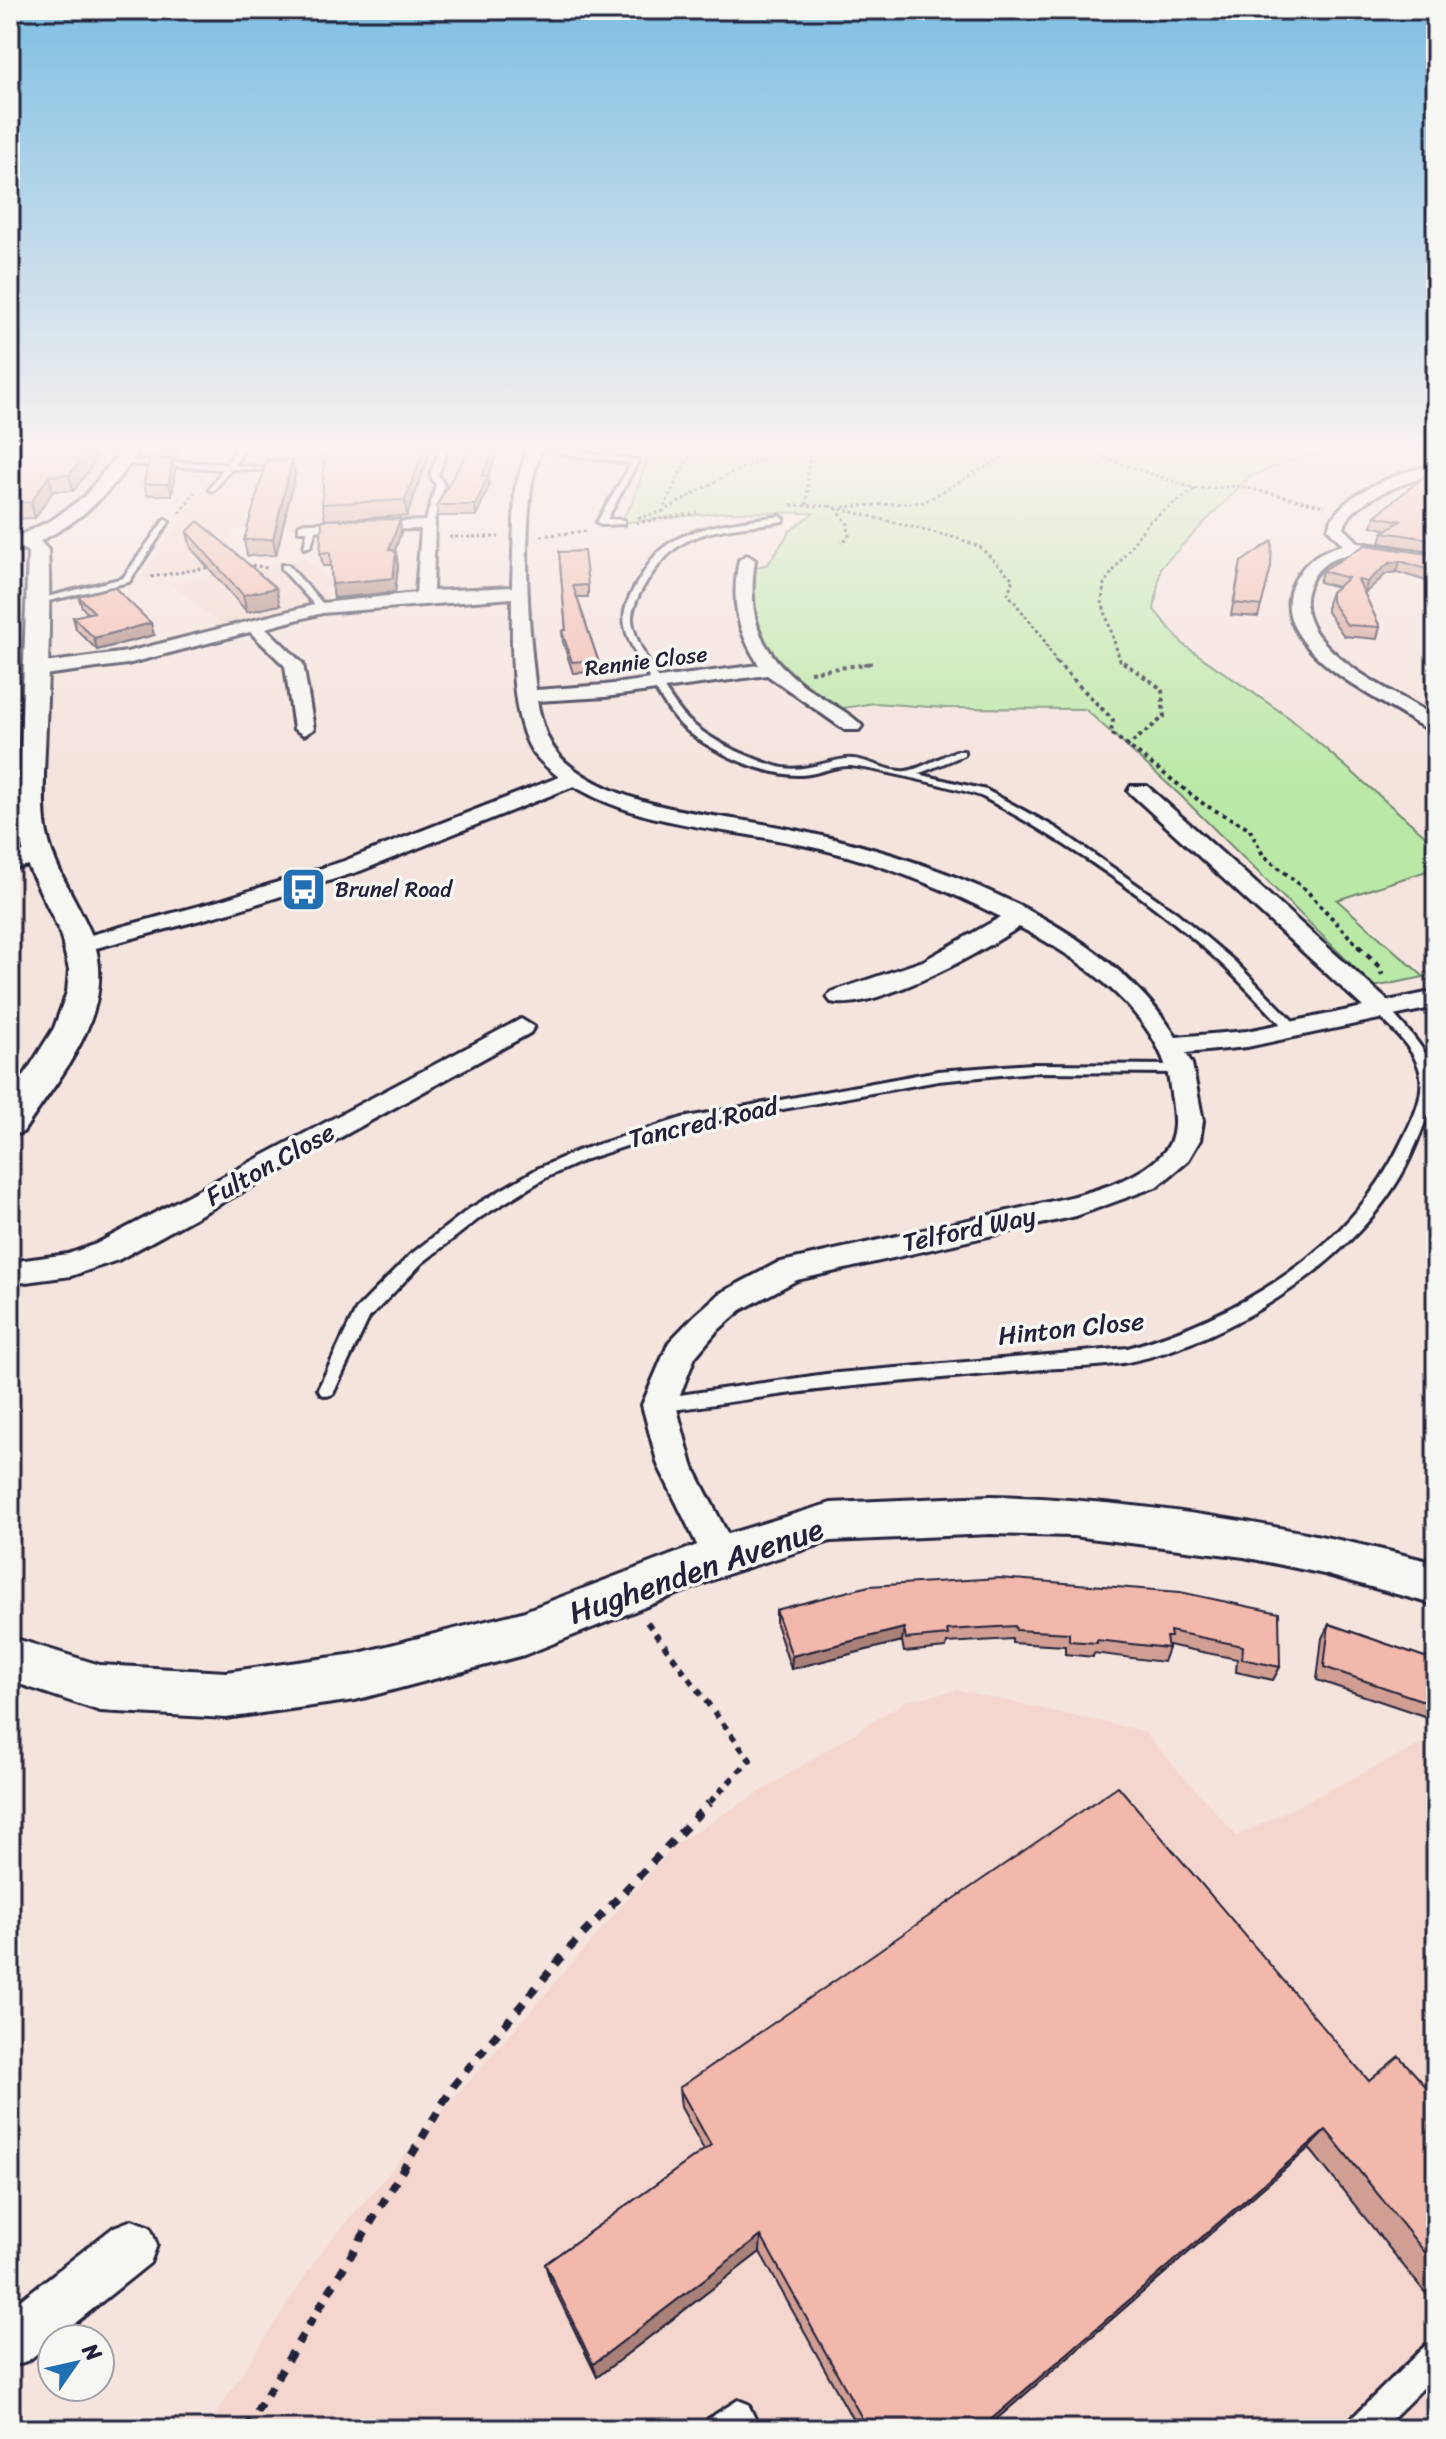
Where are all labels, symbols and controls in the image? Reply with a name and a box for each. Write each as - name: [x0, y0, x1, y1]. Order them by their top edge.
- street label: Rennie Close: [582, 634, 710, 688]
- bus stop icon: Brunel Road: [280, 865, 328, 913]
- place label: Brunel Road: [335, 870, 453, 909]
- street label: Tancred Road: [624, 1082, 784, 1162]
- street label: Fulton Close: [196, 1109, 344, 1219]
- street label: Telford Way: [898, 1192, 1040, 1266]
- street label: Hinton Close: [996, 1297, 1146, 1359]
- street label: Hughenden Avenue: [561, 1501, 831, 1641]
- north arrow: [36, 2323, 116, 2403]
- text: N: [71, 2334, 113, 2370]

